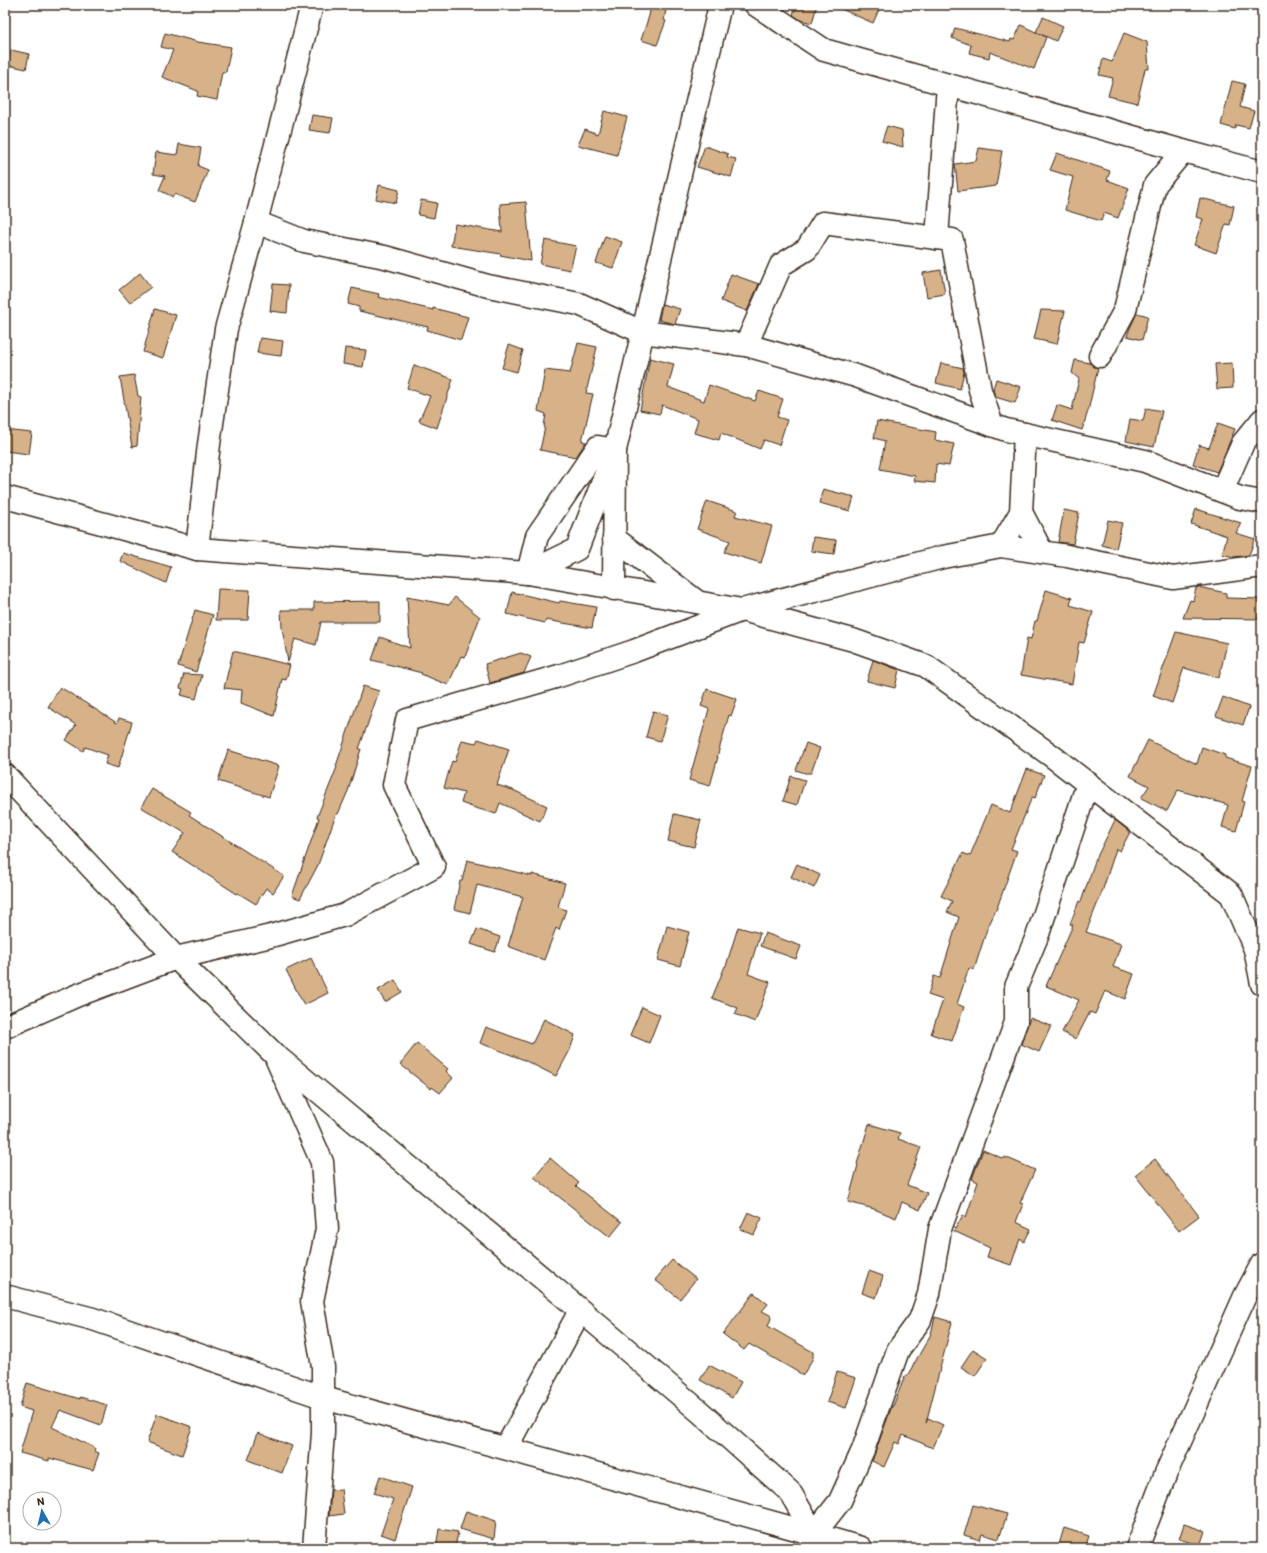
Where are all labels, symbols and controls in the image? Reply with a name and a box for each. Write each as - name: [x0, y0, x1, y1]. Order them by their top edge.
- north arrow: [22, 1491, 62, 1531]
- text: N: [36, 1495, 45, 1509]

